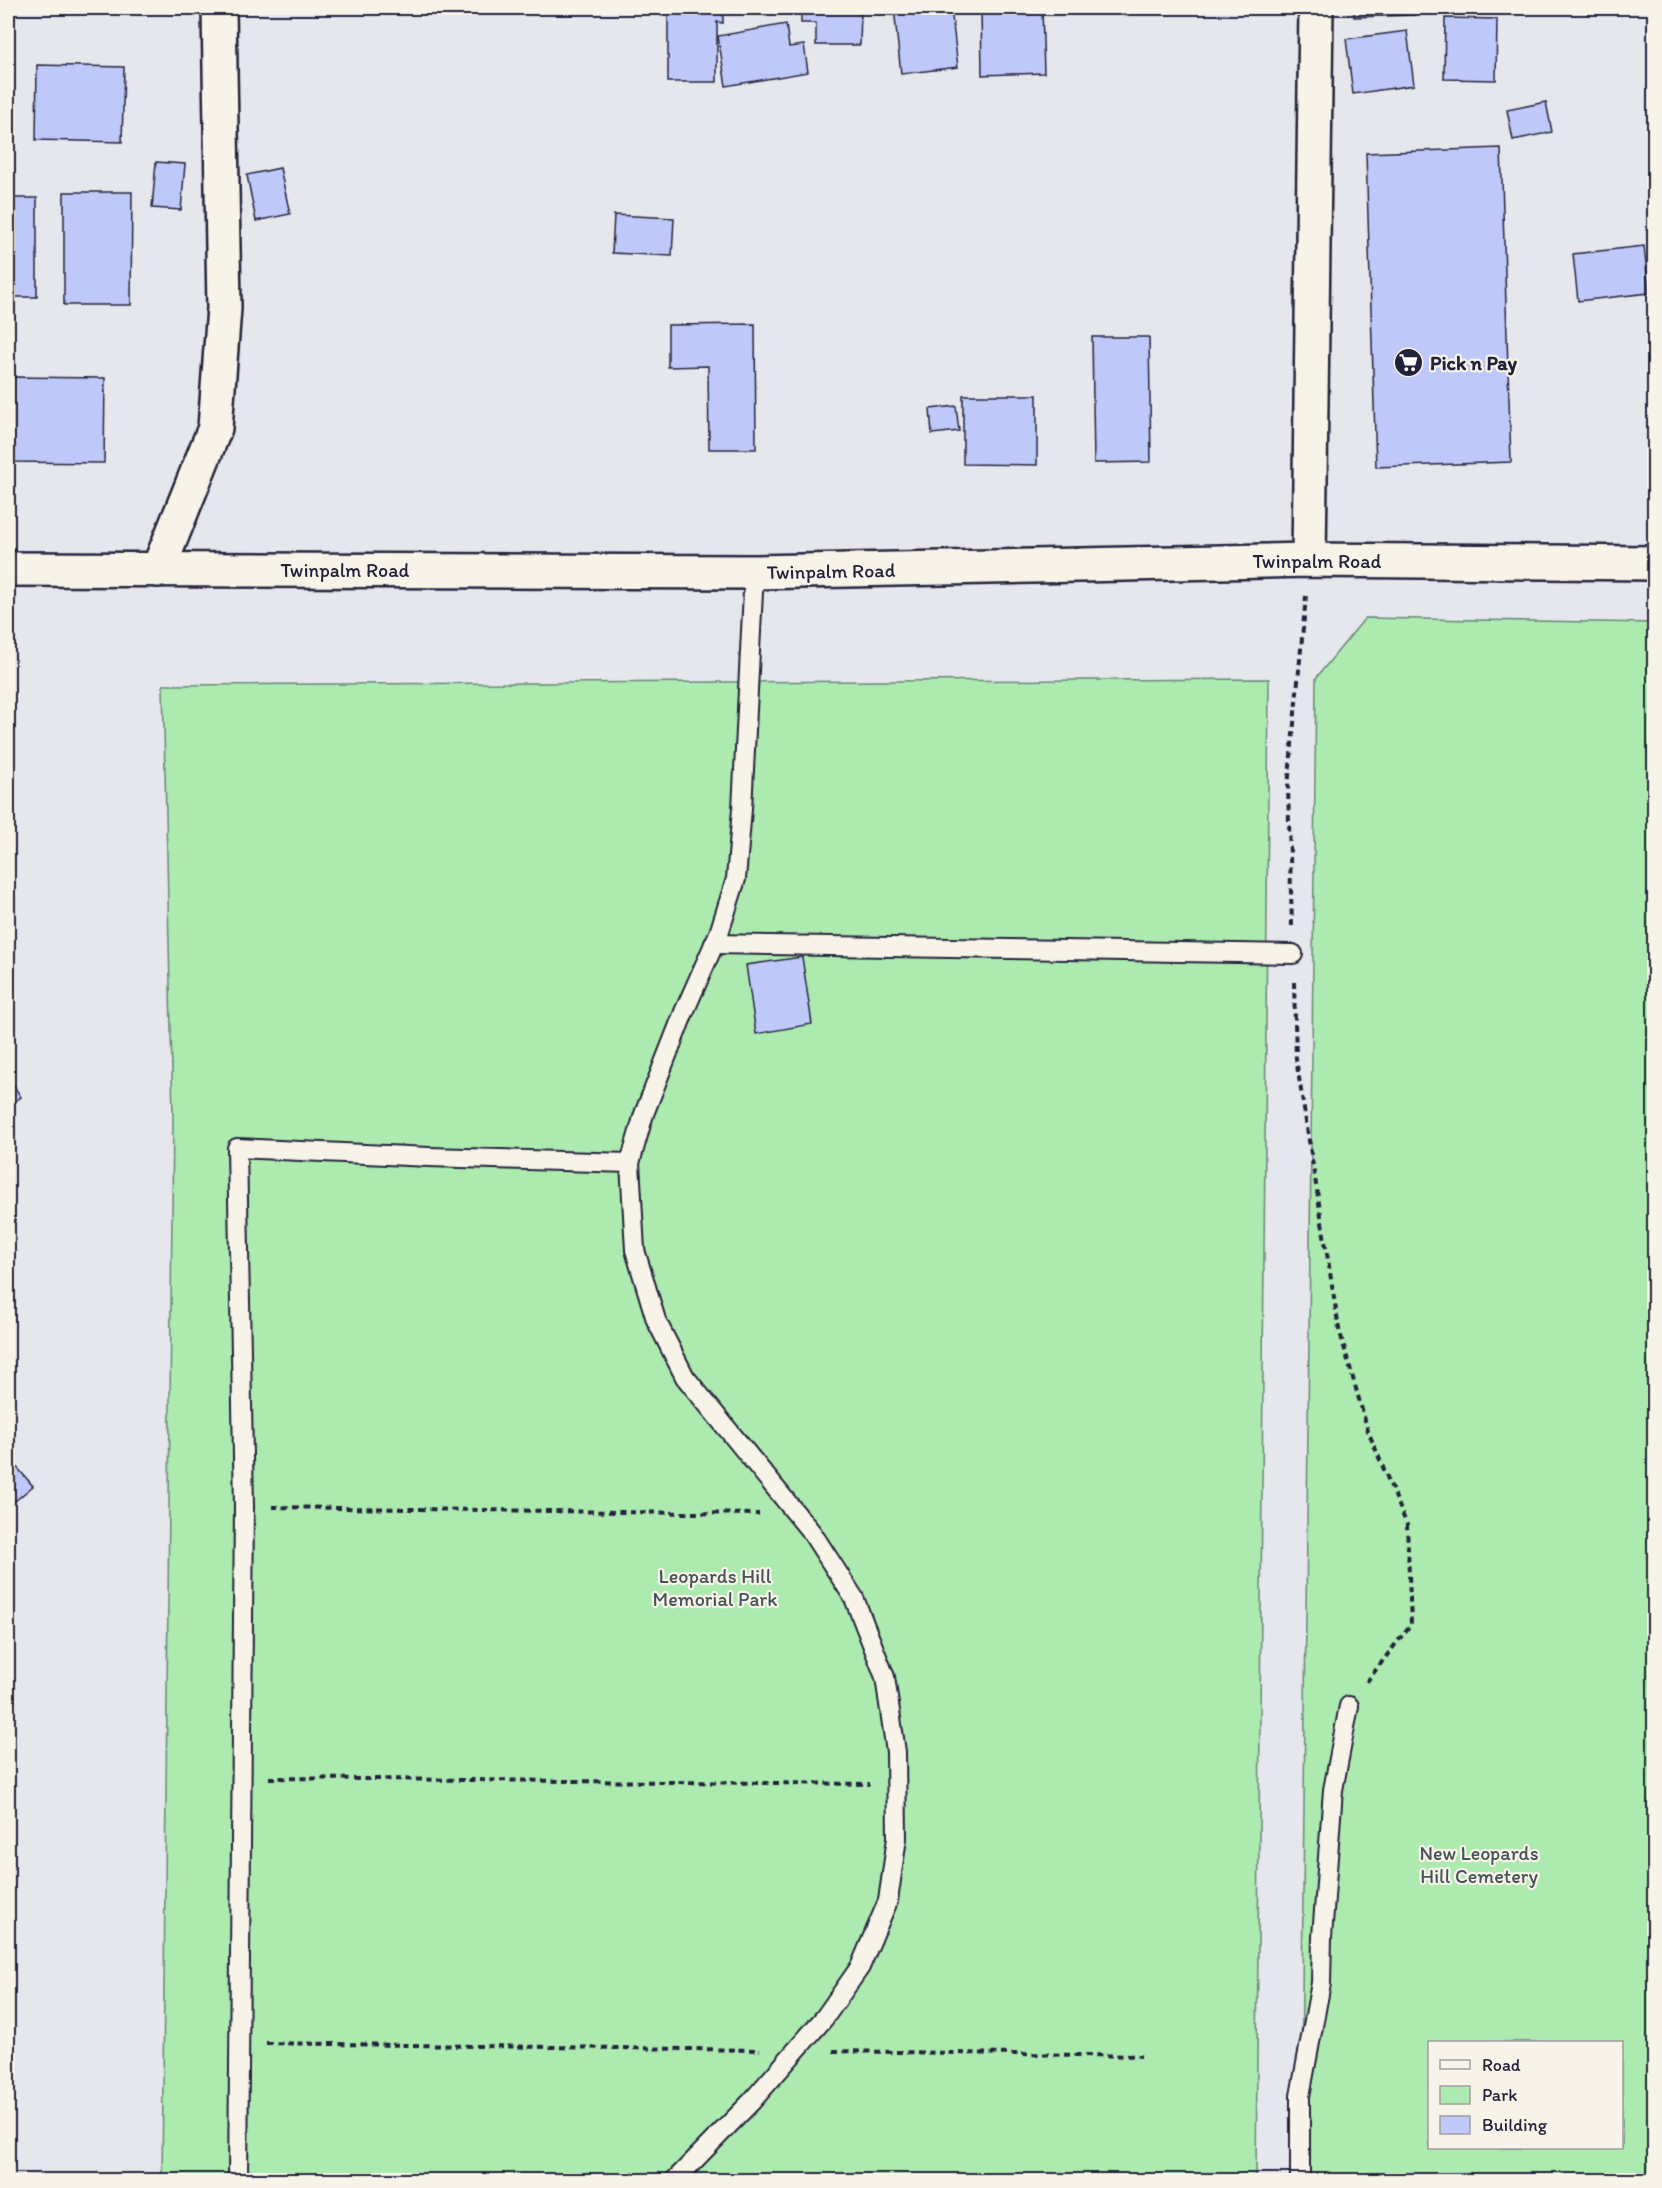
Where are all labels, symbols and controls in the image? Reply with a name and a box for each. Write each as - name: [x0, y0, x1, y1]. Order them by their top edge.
- supermarket icon: Pick n Pay: [1393, 347, 1425, 379]
- place label: Pick n Pay: [1430, 351, 1517, 376]
- street label: Twinpalm Road: [1253, 549, 1382, 573]
- street label: Twinpalm Road: [281, 558, 410, 582]
- street label: Twinpalm Road: [766, 558, 896, 584]
- park label: Leopards Hill Memorial Park: [653, 1564, 777, 1611]
- park label: New Leopards Hill Cemetery: [1419, 1841, 1539, 1888]
- legend: [1428, 2041, 1623, 2149]
- text: Road: [1482, 2054, 1521, 2076]
- text: Park: [1482, 2084, 1517, 2106]
- text: Building: [1482, 2114, 1548, 2136]

